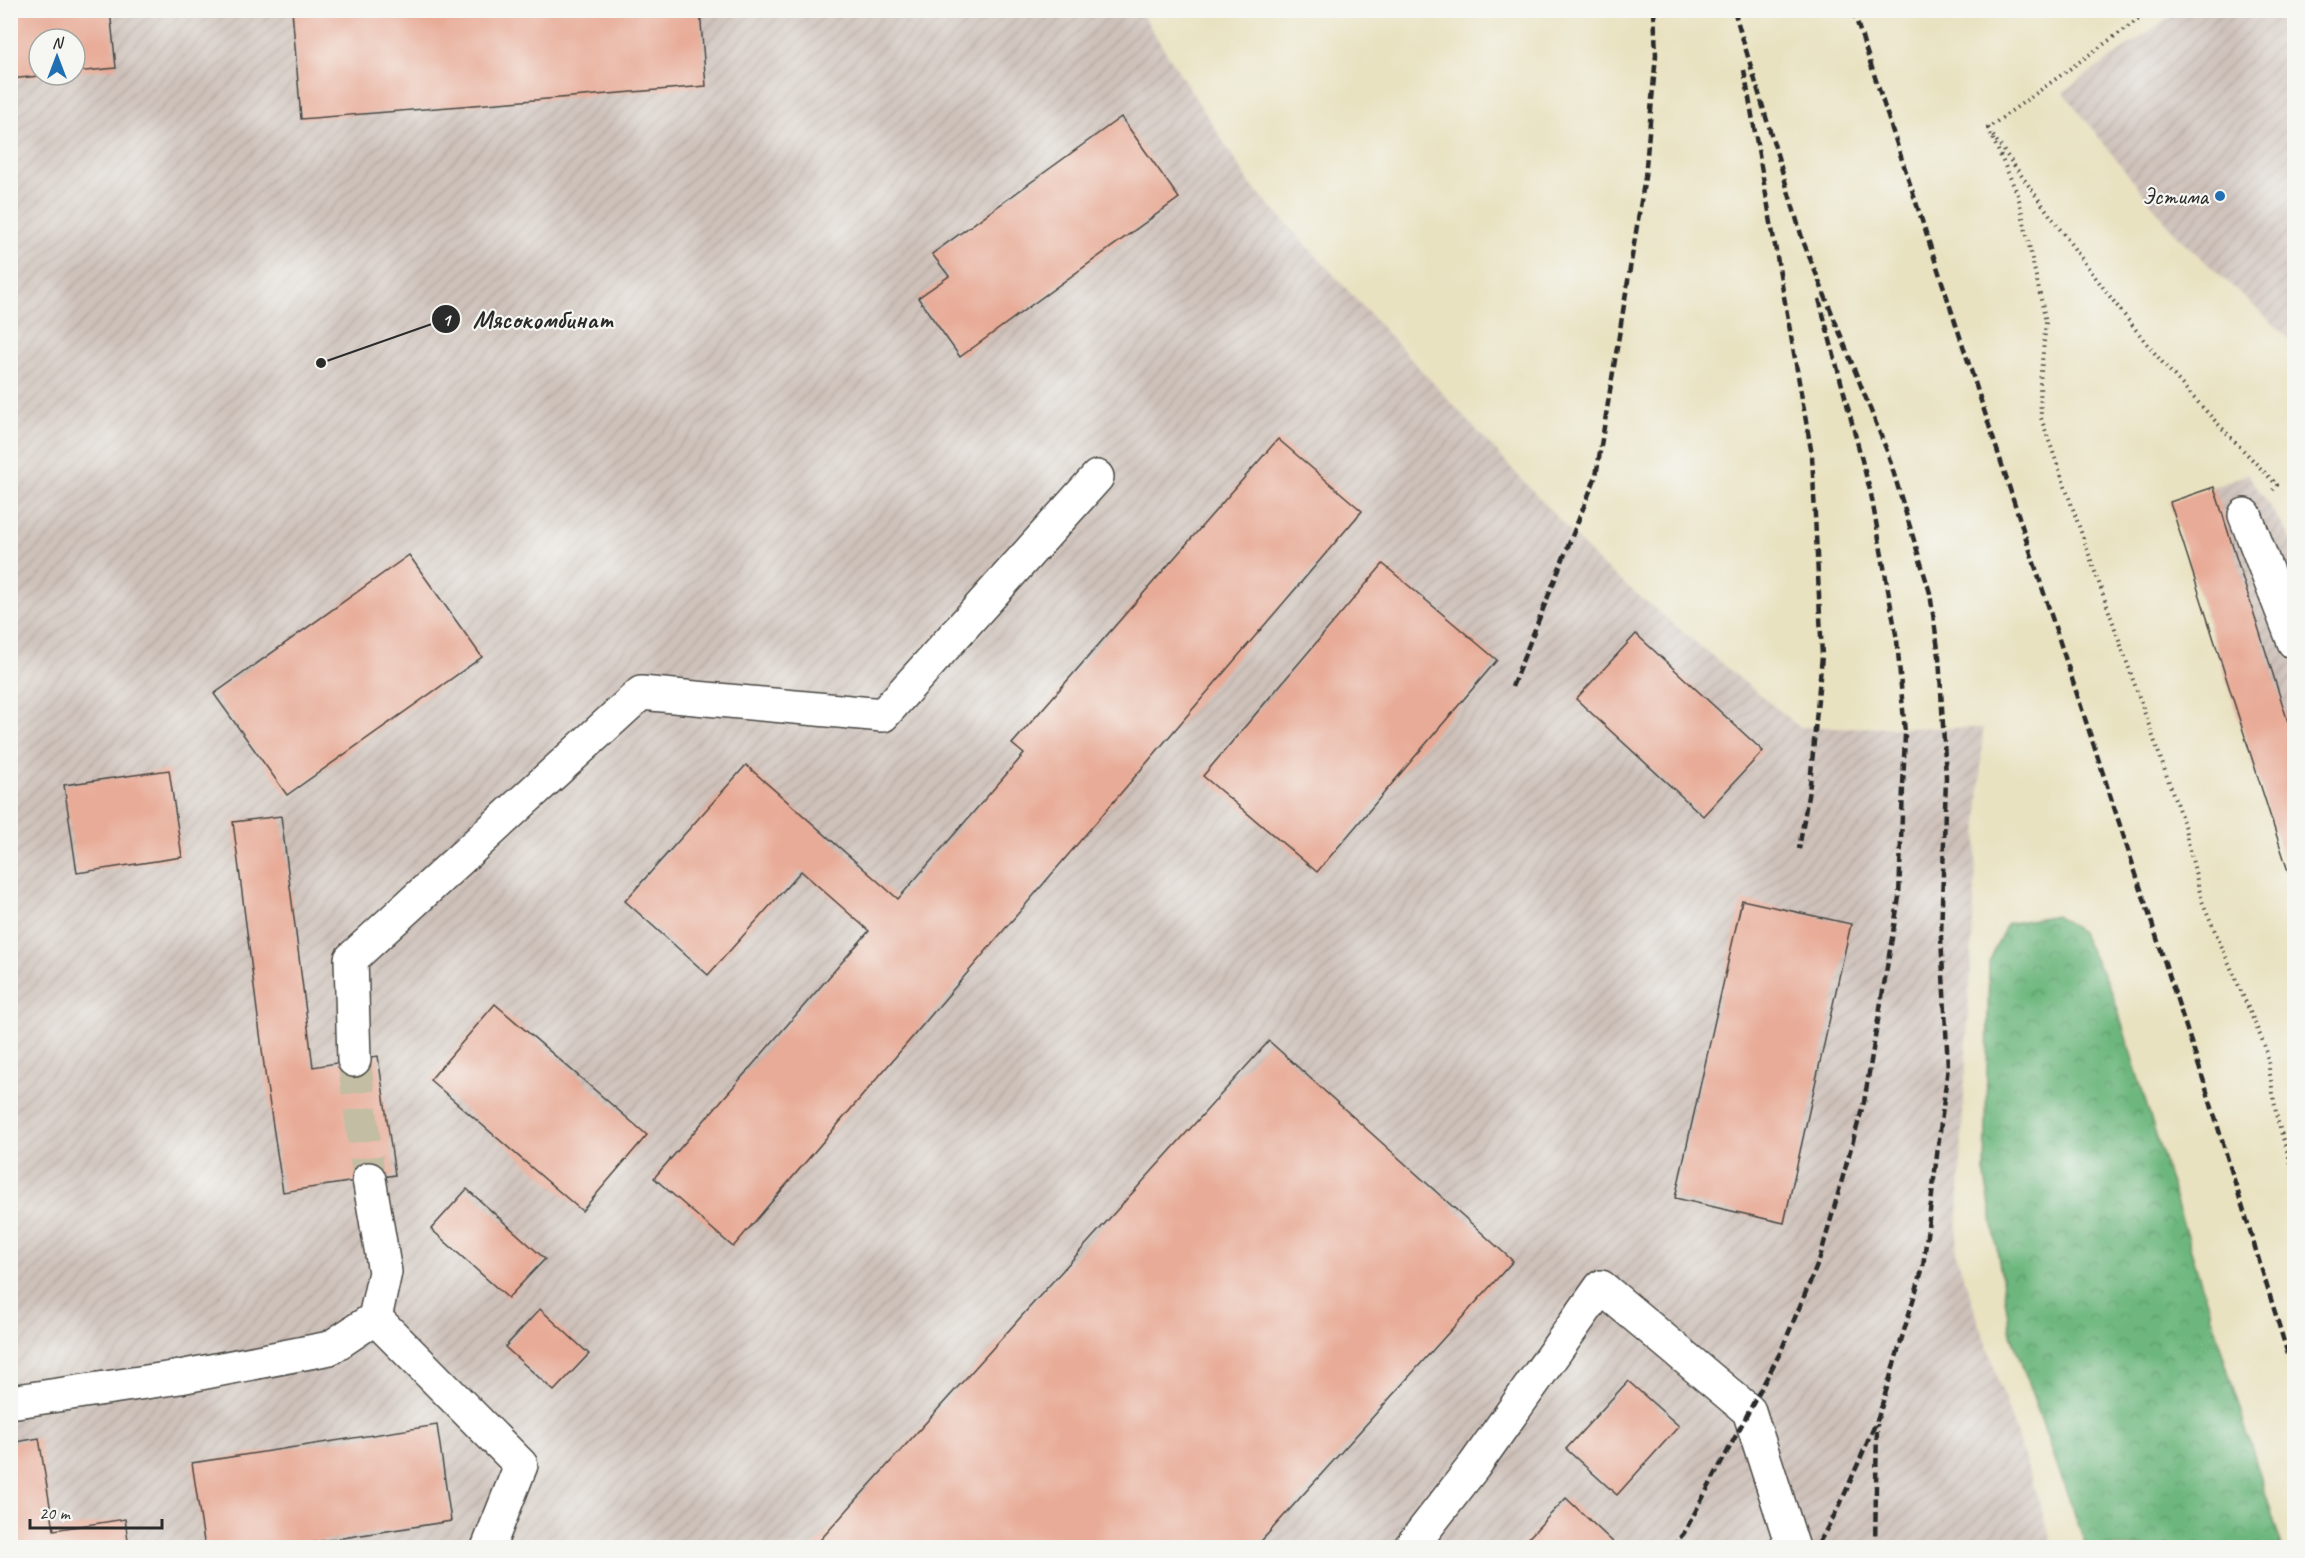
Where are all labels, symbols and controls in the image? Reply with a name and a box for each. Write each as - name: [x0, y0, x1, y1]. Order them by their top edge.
- north arrow: [27, 27, 87, 87]
- text: N: [52, 33, 65, 53]
- place label: Эстима: [2142, 181, 2209, 211]
- marker: Эстима: [2213, 189, 2227, 203]
- callout: Мясокомбинат: [431, 297, 625, 341]
- text: Мясокомбинат: [473, 303, 614, 336]
- text: 1: [442, 309, 452, 331]
- scale bar: [30, 1492, 162, 1530]
- text: 20 m: [39, 1502, 72, 1524]

